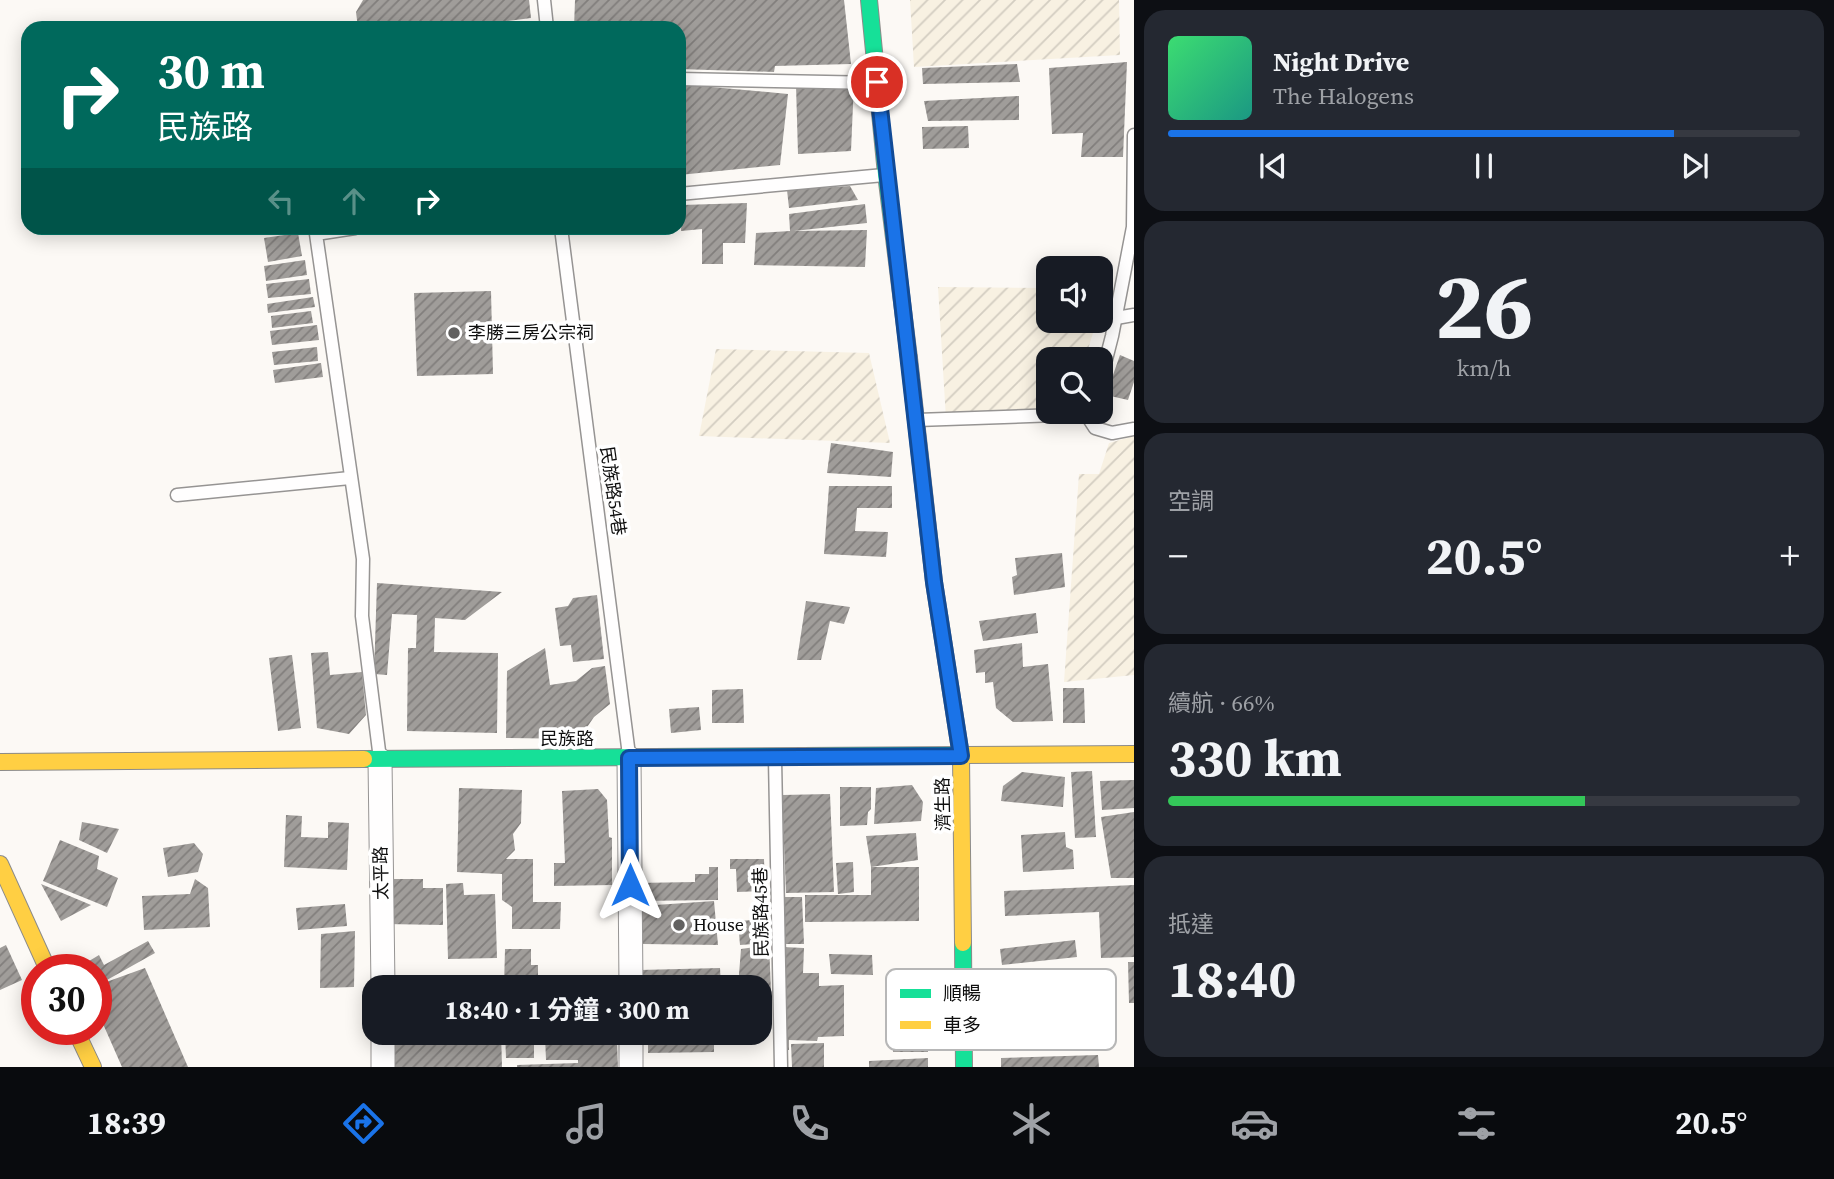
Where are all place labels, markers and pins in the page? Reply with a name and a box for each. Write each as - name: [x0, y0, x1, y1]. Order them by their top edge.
- pin: [847, 52, 907, 112]
- place label: 李勝三房公宗祠: [468, 320, 594, 345]
- marker: 李勝三房公宗祠: [446, 325, 462, 341]
- place label: House: [693, 912, 744, 937]
- marker: House: [671, 917, 687, 933]

